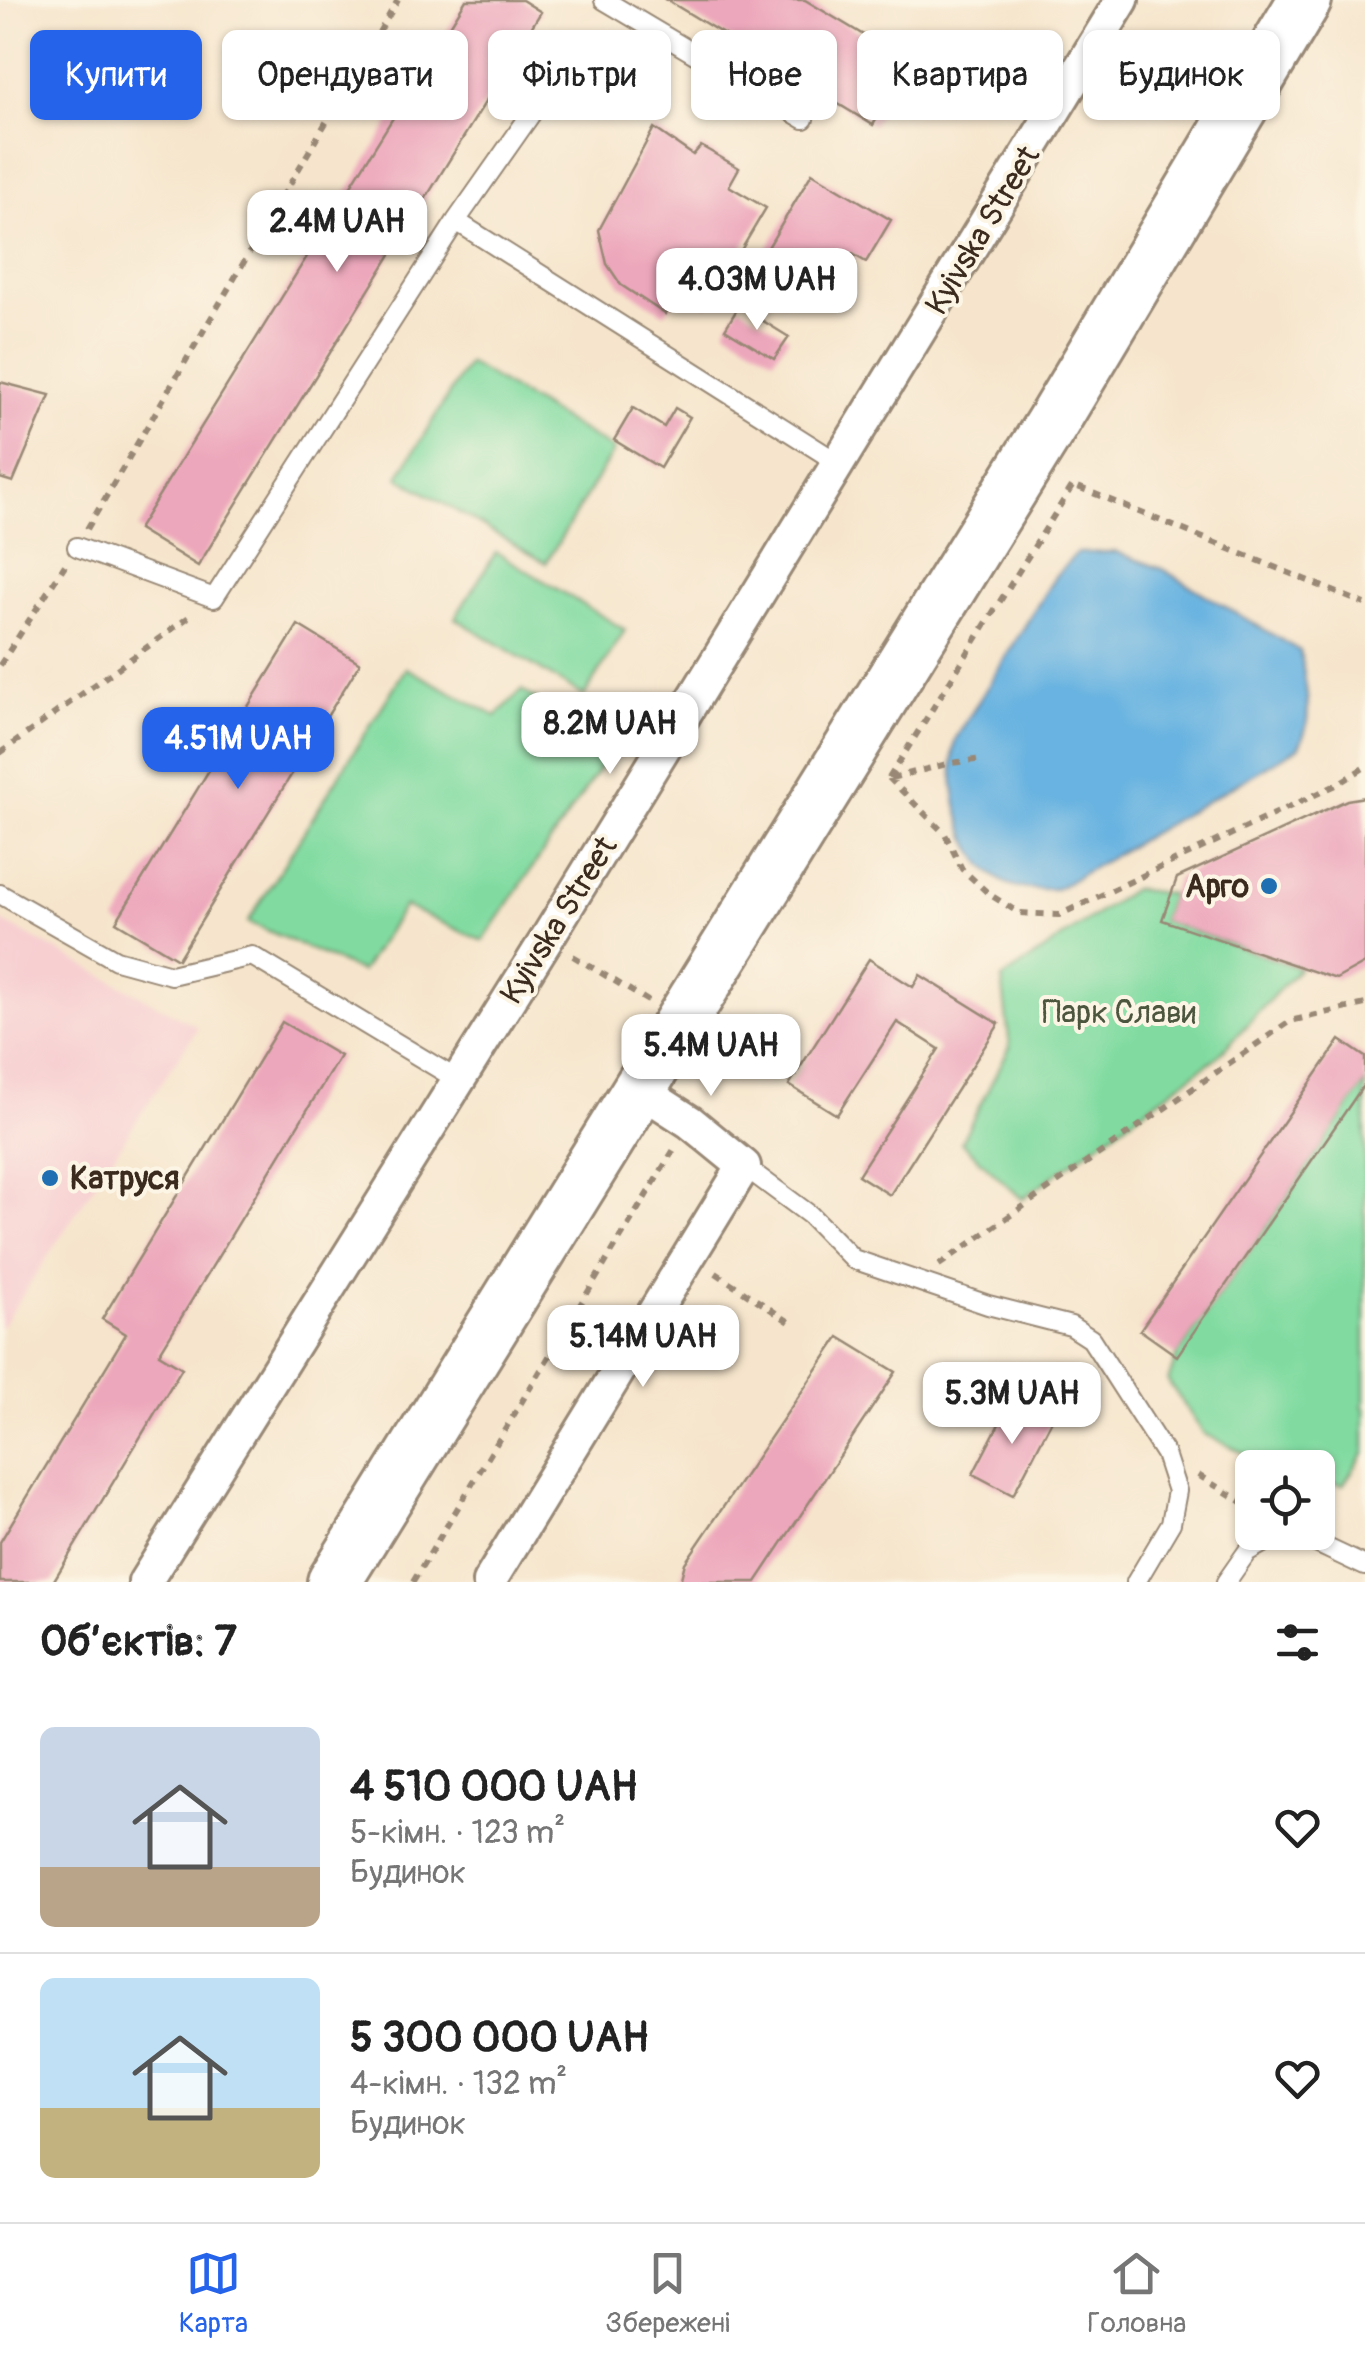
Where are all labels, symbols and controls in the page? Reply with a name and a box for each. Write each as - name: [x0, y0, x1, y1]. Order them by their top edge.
- chip: Купити: [30, 30, 202, 120]
- chip: Орендувати: [222, 30, 468, 120]
- chip: Фільтри: [488, 30, 671, 120]
- chip: Нове: [691, 30, 837, 120]
- chip: Квартира: [857, 30, 1063, 120]
- chip: Будинок: [1083, 30, 1280, 120]
- street label: Kyivska Street: [917, 139, 1049, 322]
- pin: 2.4M UAH: [234, 190, 440, 275]
- text: 2.4M UAH: [269, 202, 405, 242]
- pin: 4.03M UAH: [643, 248, 871, 333]
- text: 4.03M UAH: [678, 260, 836, 300]
- pin: 8.2M UAH: [507, 692, 713, 777]
- text: 8.2M UAH: [543, 704, 677, 744]
- pin: 4.51M UAH: [124, 707, 352, 792]
- text: 4.51M UAH: [164, 719, 312, 759]
- street label: Kyivska Street: [491, 829, 626, 1012]
- place label: Арго: [1185, 867, 1249, 907]
- marker: Арго: [1258, 875, 1280, 897]
- park label: Парк Слави: [1042, 993, 1196, 1033]
- pin: 5.4M UAH: [608, 1014, 814, 1099]
- text: 5.4M UAH: [643, 1026, 779, 1066]
- place label: Катруся: [70, 1159, 179, 1199]
- marker: Катруся: [39, 1167, 61, 1189]
- pin: 5.14M UAH: [529, 1305, 757, 1390]
- text: 5.14M UAH: [569, 1317, 717, 1357]
- pin: 5.3M UAH: [909, 1362, 1115, 1447]
- text: 5.3M UAH: [945, 1374, 1079, 1414]
- map controls: [1235, 1450, 1335, 1550]
- button: locate: [1235, 1450, 1335, 1550]
- icon: filters: [1270, 1615, 1325, 1670]
- text: Об’єктів: 7: [40, 1616, 237, 1668]
- text: 4 510 000 UAH: [350, 1761, 637, 1813]
- icon: home: [120, 1767, 240, 1887]
- icon: heart: [1270, 1800, 1325, 1855]
- text: 5-кімн. · 123 m²: [350, 1813, 565, 1853]
- text: Будинок: [350, 1853, 466, 1893]
- text: 5 300 000 UAH: [350, 2012, 649, 2064]
- icon: home: [120, 2018, 240, 2138]
- icon: heart: [1270, 2051, 1325, 2106]
- text: 4-кімн. · 132 m²: [350, 2064, 567, 2104]
- text: Будинок: [350, 2104, 466, 2144]
- tab: Карта: [179, 2246, 248, 2341]
- tab: Збережені: [606, 2246, 730, 2341]
- tab: Головна: [1087, 2246, 1186, 2341]

